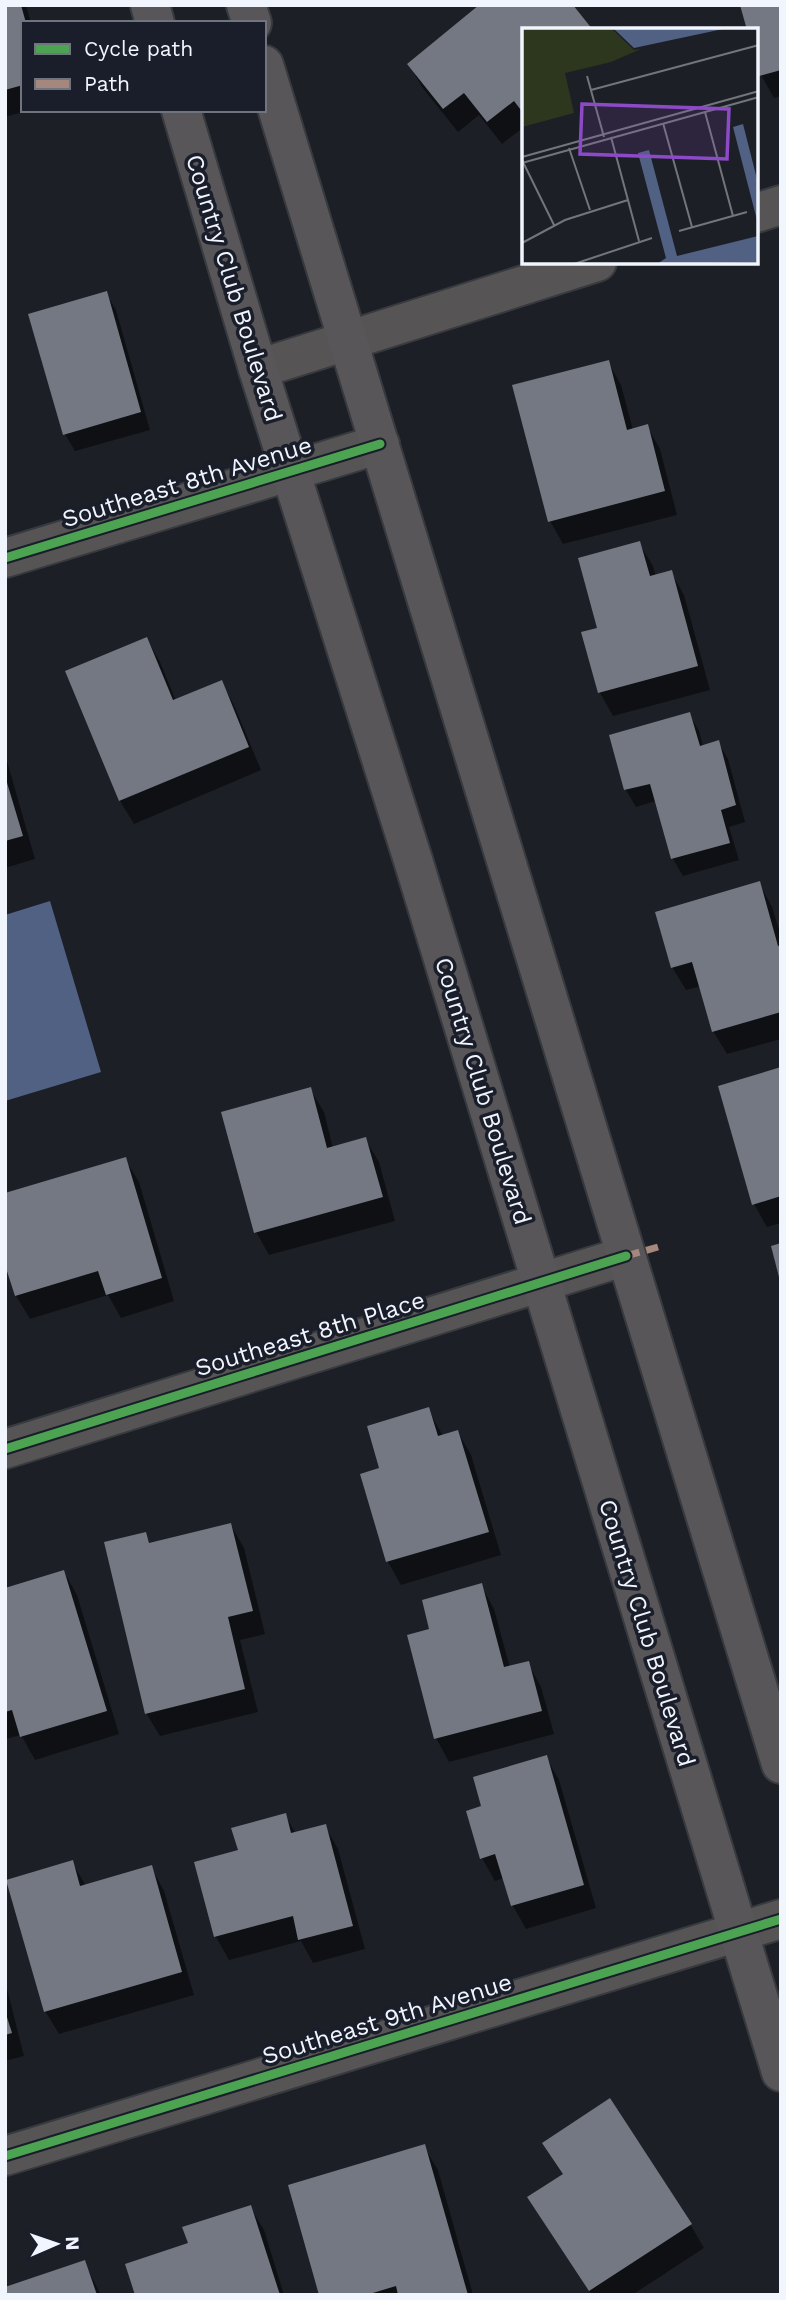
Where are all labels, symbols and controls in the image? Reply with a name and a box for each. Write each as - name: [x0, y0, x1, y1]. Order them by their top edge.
- legend: [21, 21, 266, 112]
- inset map: [522, 28, 758, 264]
- text: Cycle path: [84, 36, 193, 61]
- text: Path: [84, 71, 130, 96]
- street label: Country Club Boulevard: [180, 151, 288, 425]
- street label: Southeast 8th Avenue: [59, 431, 315, 533]
- street label: Country Club Boulevard: [429, 954, 537, 1228]
- street label: Southeast 8th Place: [192, 1286, 428, 1382]
- street label: Country Club Boulevard: [593, 1496, 701, 1770]
- street label: Southeast 9th Avenue: [259, 1968, 515, 2070]
- north arrow: [21, 2209, 91, 2279]
- text: N: [61, 2236, 84, 2251]

